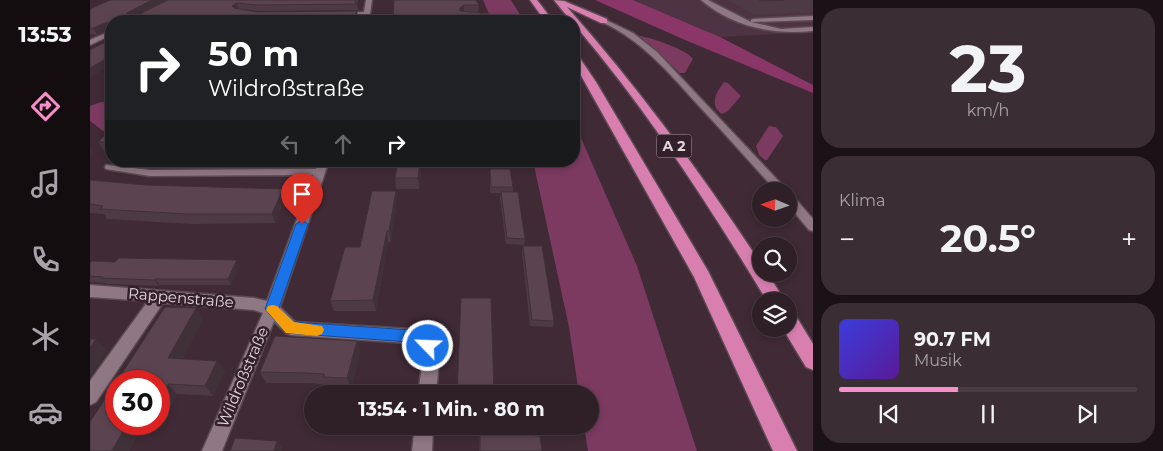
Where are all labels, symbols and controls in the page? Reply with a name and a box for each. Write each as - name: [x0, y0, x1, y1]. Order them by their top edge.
- text: 13:53: [18, 21, 72, 48]
- text: 23: [950, 29, 1026, 108]
- text: 50 m: [208, 32, 299, 75]
- icon: right: [125, 35, 190, 100]
- text: Wildroßstraße: [208, 75, 364, 102]
- icon: directions: [28, 89, 63, 124]
- text: km/h: [967, 101, 1009, 120]
- icon: left: [276, 130, 304, 158]
- icon: ahead: [329, 130, 357, 158]
- icon: right: [382, 130, 410, 158]
- road number: A 2: [656, 134, 692, 158]
- icon: music: [28, 166, 63, 201]
- pin: [281, 173, 323, 224]
- icon: arrive: [288, 180, 316, 208]
- north arrow: [752, 182, 798, 228]
- map controls: [752, 182, 797, 337]
- text: Klima: [839, 191, 885, 210]
- text: 20.5°: [940, 215, 1036, 262]
- text: −: [839, 222, 855, 256]
- text: +: [1121, 222, 1137, 256]
- button: search: [752, 237, 797, 282]
- icon: phone: [28, 242, 63, 277]
- street label: Rappenstraße: [127, 283, 235, 312]
- button: layers: [752, 292, 797, 337]
- icon: climate: [28, 319, 63, 354]
- position arrow: [401, 319, 453, 371]
- street label: Wildroßstraße: [213, 324, 272, 430]
- text: 90.7 FM: [914, 328, 991, 351]
- text: Musik: [914, 351, 962, 370]
- speed limit sign: 30: [105, 370, 170, 435]
- icon: car: [28, 395, 63, 430]
- text: 13:54 · 1 Min. · 80 m: [358, 398, 545, 421]
- icon: previous: [875, 400, 903, 428]
- icon: pause: [974, 400, 1002, 428]
- icon: next: [1073, 400, 1101, 428]

